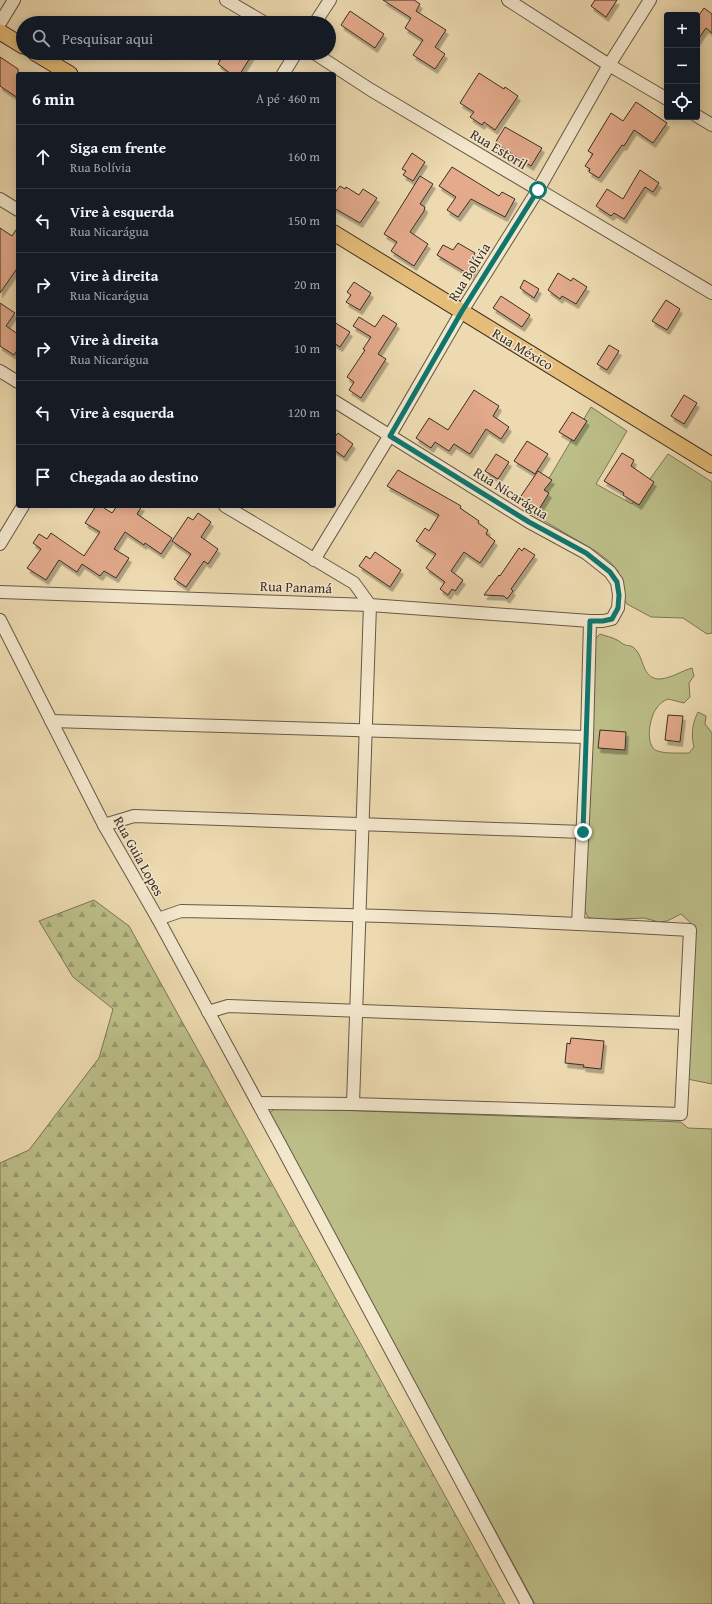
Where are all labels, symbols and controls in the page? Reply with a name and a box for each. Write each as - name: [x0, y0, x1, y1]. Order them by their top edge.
- map controls: [664, 12, 700, 120]
- button: +: [664, 12, 700, 48]
- search box: [16, 16, 336, 60]
- icon: search: [30, 27, 52, 49]
- text: Pesquisar aqui: [62, 28, 153, 49]
- button: −: [664, 48, 700, 84]
- button: locate: [664, 84, 700, 120]
- text: 6 min: [32, 86, 74, 111]
- text: A pé · 460 m: [256, 89, 320, 108]
- street label: Rua Estoril: [467, 124, 532, 174]
- text: Siga em frente: [70, 137, 166, 158]
- icon: ahead: [32, 146, 54, 168]
- text: 160 m: [288, 147, 320, 166]
- text: Rua Bolívia: [70, 158, 131, 177]
- route start: [529, 181, 547, 199]
- text: Vire à esquerda: [70, 201, 174, 222]
- icon: left: [32, 210, 54, 232]
- text: 150 m: [288, 211, 320, 230]
- text: Rua Nicarágua: [70, 222, 149, 241]
- street label: Rua Bolívia: [443, 238, 495, 305]
- text: Vire à direita: [70, 265, 158, 286]
- icon: right: [32, 274, 54, 296]
- text: 20 m: [294, 275, 320, 294]
- text: Rua Nicarágua: [70, 286, 149, 305]
- street label: Rua México: [489, 323, 557, 375]
- text: Vire à direita: [70, 329, 158, 350]
- icon: right: [32, 338, 54, 360]
- text: 10 m: [294, 339, 320, 358]
- text: Rua Nicarágua: [70, 350, 149, 369]
- icon: left: [32, 402, 54, 424]
- text: Vire à esquerda: [70, 402, 174, 423]
- text: 120 m: [288, 403, 320, 422]
- street label: Rua Nicarágua: [470, 462, 553, 524]
- icon: arrive: [32, 466, 54, 488]
- text: Chegada ao destino: [70, 466, 198, 487]
- street label: Rua Panamá: [260, 576, 333, 598]
- street label: Rua Guia Lopes: [109, 812, 169, 900]
- route end: [574, 823, 592, 841]

